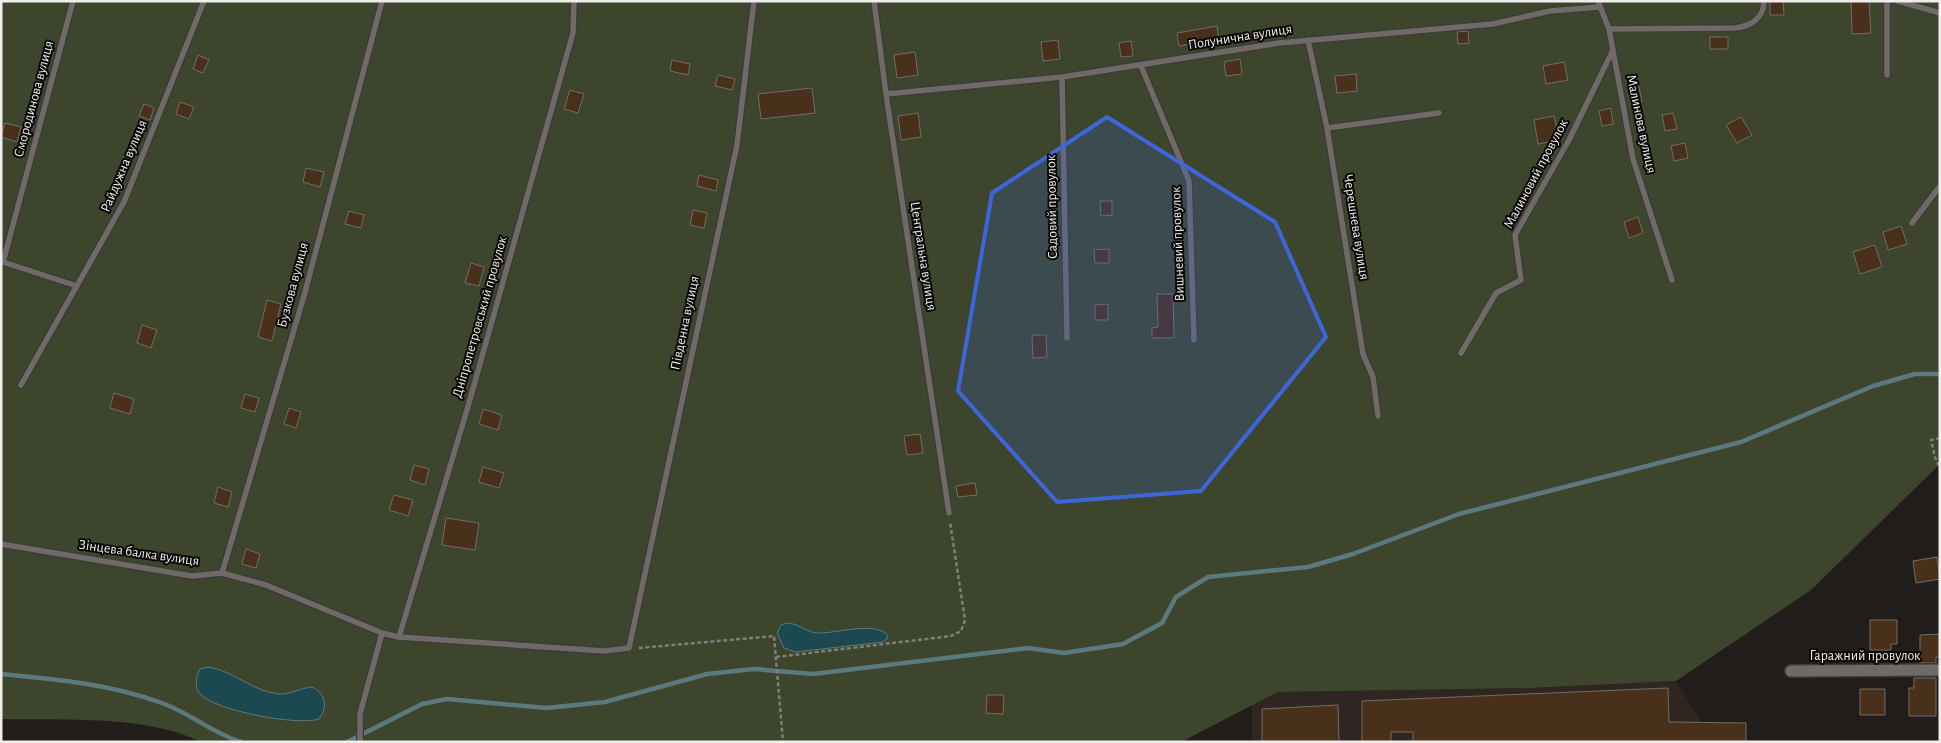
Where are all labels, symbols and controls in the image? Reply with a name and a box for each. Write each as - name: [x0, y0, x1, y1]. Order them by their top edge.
- street label: Полунична вулиця: [1187, 22, 1293, 52]
- street label: Смородинова вулиця: [12, 39, 56, 159]
- street label: Малинова вулиця: [1624, 73, 1658, 175]
- street label: Малиновий провулок: [1501, 116, 1571, 231]
- street label: Райдужна вулиця: [98, 118, 150, 214]
- street label: Садовий провулок: [1044, 154, 1060, 259]
- street label: Черешнева вулиця: [1341, 173, 1371, 281]
- street label: Вишневий провулок: [1169, 186, 1187, 302]
- street label: Центральна вулиця: [907, 200, 939, 312]
- street label: Дніпропетровський провулок: [450, 234, 510, 399]
- street label: Бузкова вулиця: [275, 241, 311, 329]
- street label: Південна вулиця: [668, 275, 702, 371]
- street label: Зінцева балка вулиця: [78, 538, 200, 568]
- street label: Гаражний провулок: [1810, 649, 1921, 663]

